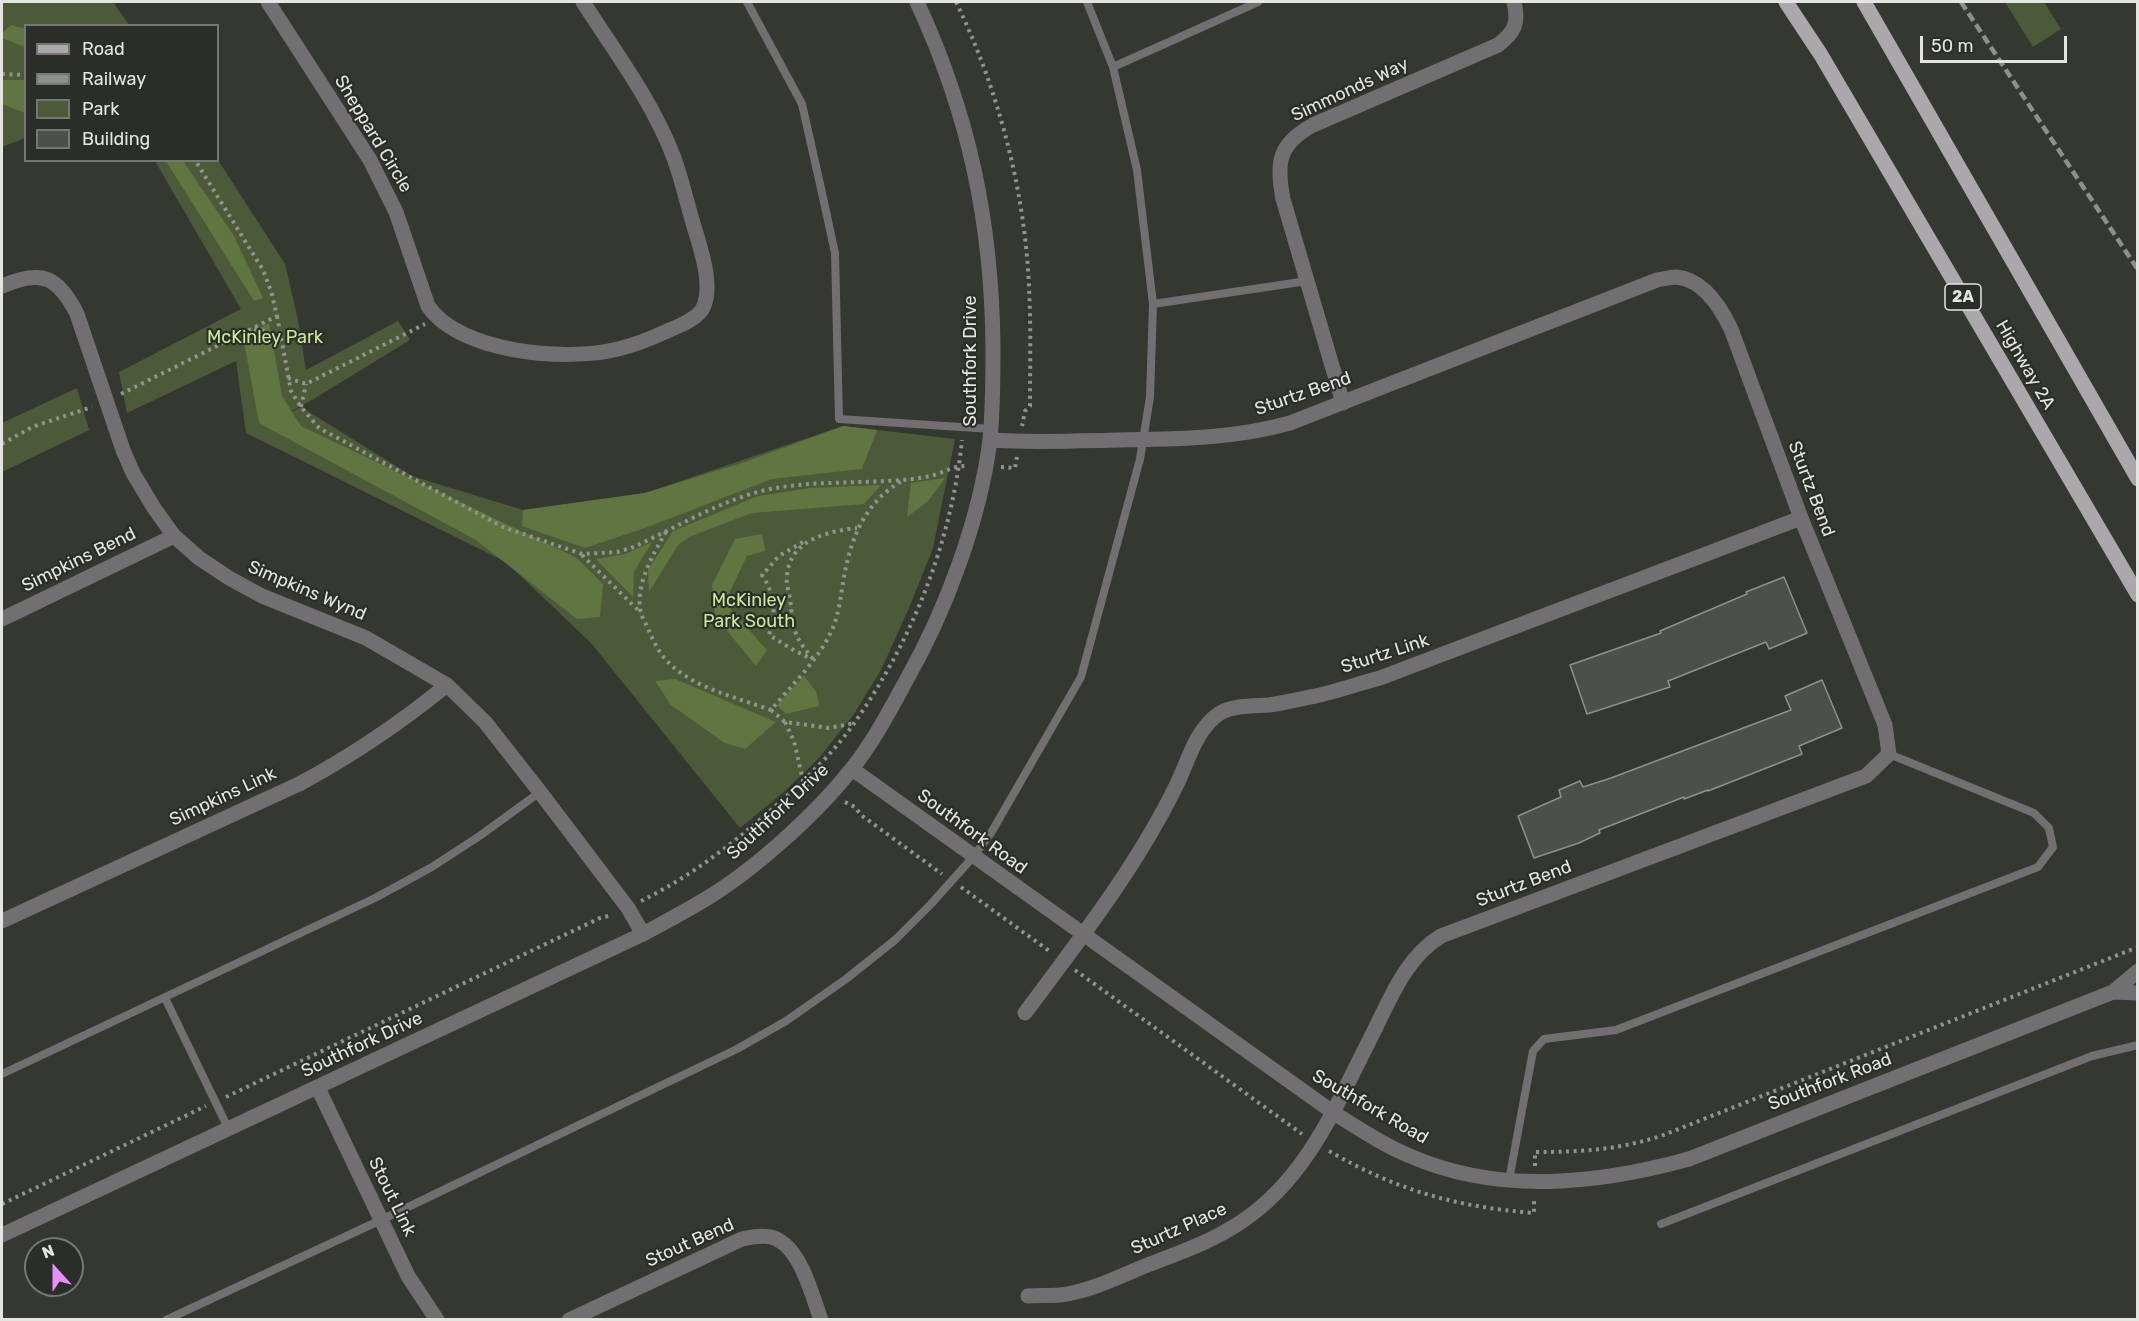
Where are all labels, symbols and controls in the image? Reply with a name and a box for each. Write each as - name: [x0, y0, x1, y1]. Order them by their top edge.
- legend: [24, 24, 219, 162]
- scale bar: [1923, 24, 2070, 62]
- text: 50 m: [1931, 35, 1974, 57]
- text: Road: [82, 38, 125, 60]
- street label: Simmonds Way: [1288, 53, 1412, 127]
- text: Railway: [82, 68, 146, 90]
- street label: Sheppard Circle: [330, 72, 416, 196]
- text: Park: [82, 98, 119, 120]
- text: Building: [82, 128, 150, 150]
- road number: 2A: [1945, 284, 1981, 310]
- street label: Southfork Drive: [960, 295, 982, 427]
- street label: Highway 2A: [1991, 316, 2059, 414]
- park label: McKinley Park: [207, 327, 323, 349]
- street label: Sturtz Bend: [1252, 367, 1354, 421]
- street label: Sturtz Bend: [1783, 438, 1839, 540]
- street label: Simpkins Bend: [18, 523, 140, 597]
- street label: Simpkins Wynd: [245, 556, 369, 626]
- park label: McKinley Park South: [703, 590, 795, 632]
- street label: Sturtz Link: [1338, 630, 1432, 678]
- street label: Southfork Drive: [723, 759, 833, 865]
- street label: Simpkins Link: [166, 763, 280, 831]
- street label: Southfork Road: [913, 785, 1031, 879]
- street label: Sturtz Bend: [1473, 856, 1575, 912]
- street label: Southfork Drive: [298, 1007, 426, 1083]
- street label: Southfork Road: [1765, 1049, 1895, 1115]
- street label: Southfork Road: [1308, 1065, 1432, 1149]
- street label: Stout Link: [364, 1154, 420, 1240]
- street label: Sturtz Place: [1128, 1198, 1230, 1260]
- street label: Stout Bend: [642, 1214, 738, 1272]
- north arrow: [24, 1237, 84, 1297]
- text: N: [39, 1241, 57, 1263]

